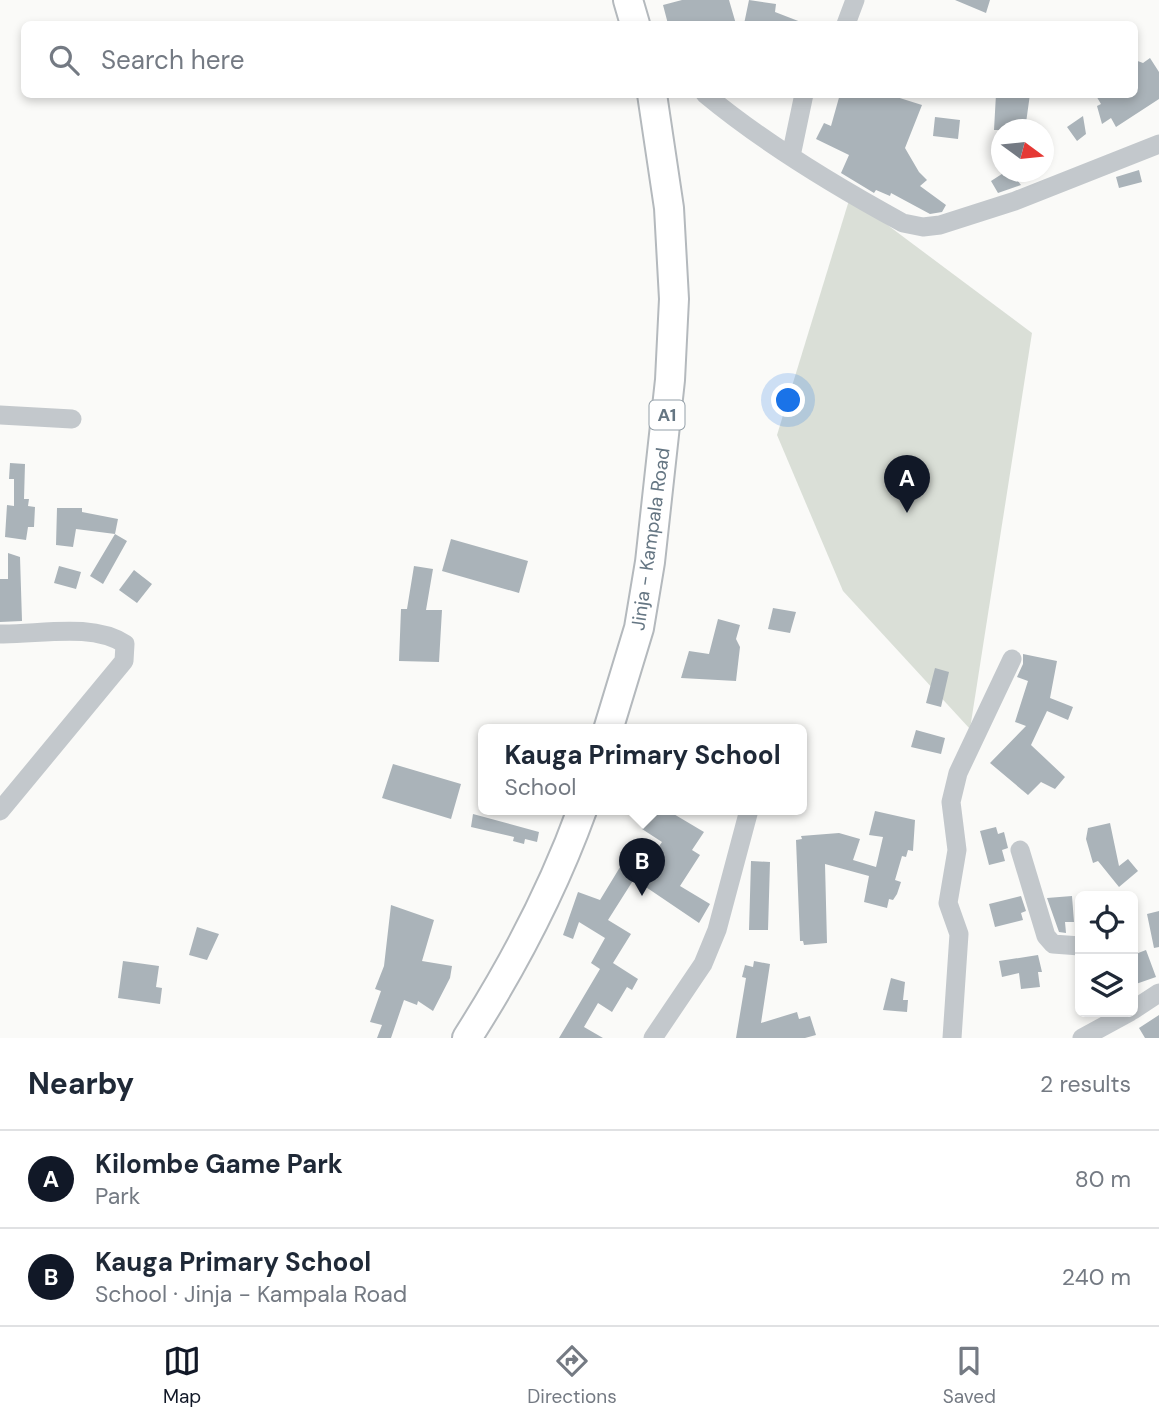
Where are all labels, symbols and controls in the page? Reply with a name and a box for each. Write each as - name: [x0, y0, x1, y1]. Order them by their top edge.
- search box: [21, 21, 1138, 98]
- icon: search: [45, 41, 83, 79]
- text: Search here: [101, 43, 244, 77]
- north arrow: [991, 119, 1054, 182]
- your location: [771, 383, 805, 417]
- road number: A1: [650, 400, 684, 430]
- street label: Jinja - Kampala Road: [625, 446, 676, 632]
- pin: A: [884, 455, 930, 513]
- popup: [478, 724, 807, 815]
- text: Kauga Primary School: [504, 738, 781, 772]
- text: School: [504, 772, 577, 802]
- pin: B: [619, 838, 665, 896]
- map controls: [1075, 891, 1138, 1017]
- button: locate: [1075, 891, 1138, 954]
- button: layers: [1075, 954, 1138, 1017]
- text: Nearby: [28, 1064, 134, 1103]
- text: 2 results: [1040, 1069, 1131, 1099]
- text: Kilombe Game Park: [95, 1147, 343, 1181]
- text: A: [43, 1164, 59, 1194]
- text: 80 m: [1075, 1164, 1131, 1194]
- text: Park: [95, 1181, 140, 1211]
- text: Kauga Primary School: [95, 1245, 371, 1279]
- text: B: [44, 1262, 58, 1292]
- text: 240 m: [1062, 1262, 1131, 1292]
- text: School · Jinja - Kampala Road: [95, 1279, 407, 1309]
- tab: Map: [163, 1342, 201, 1409]
- tab: Directions: [527, 1342, 617, 1409]
- tab: Saved: [943, 1342, 996, 1409]

